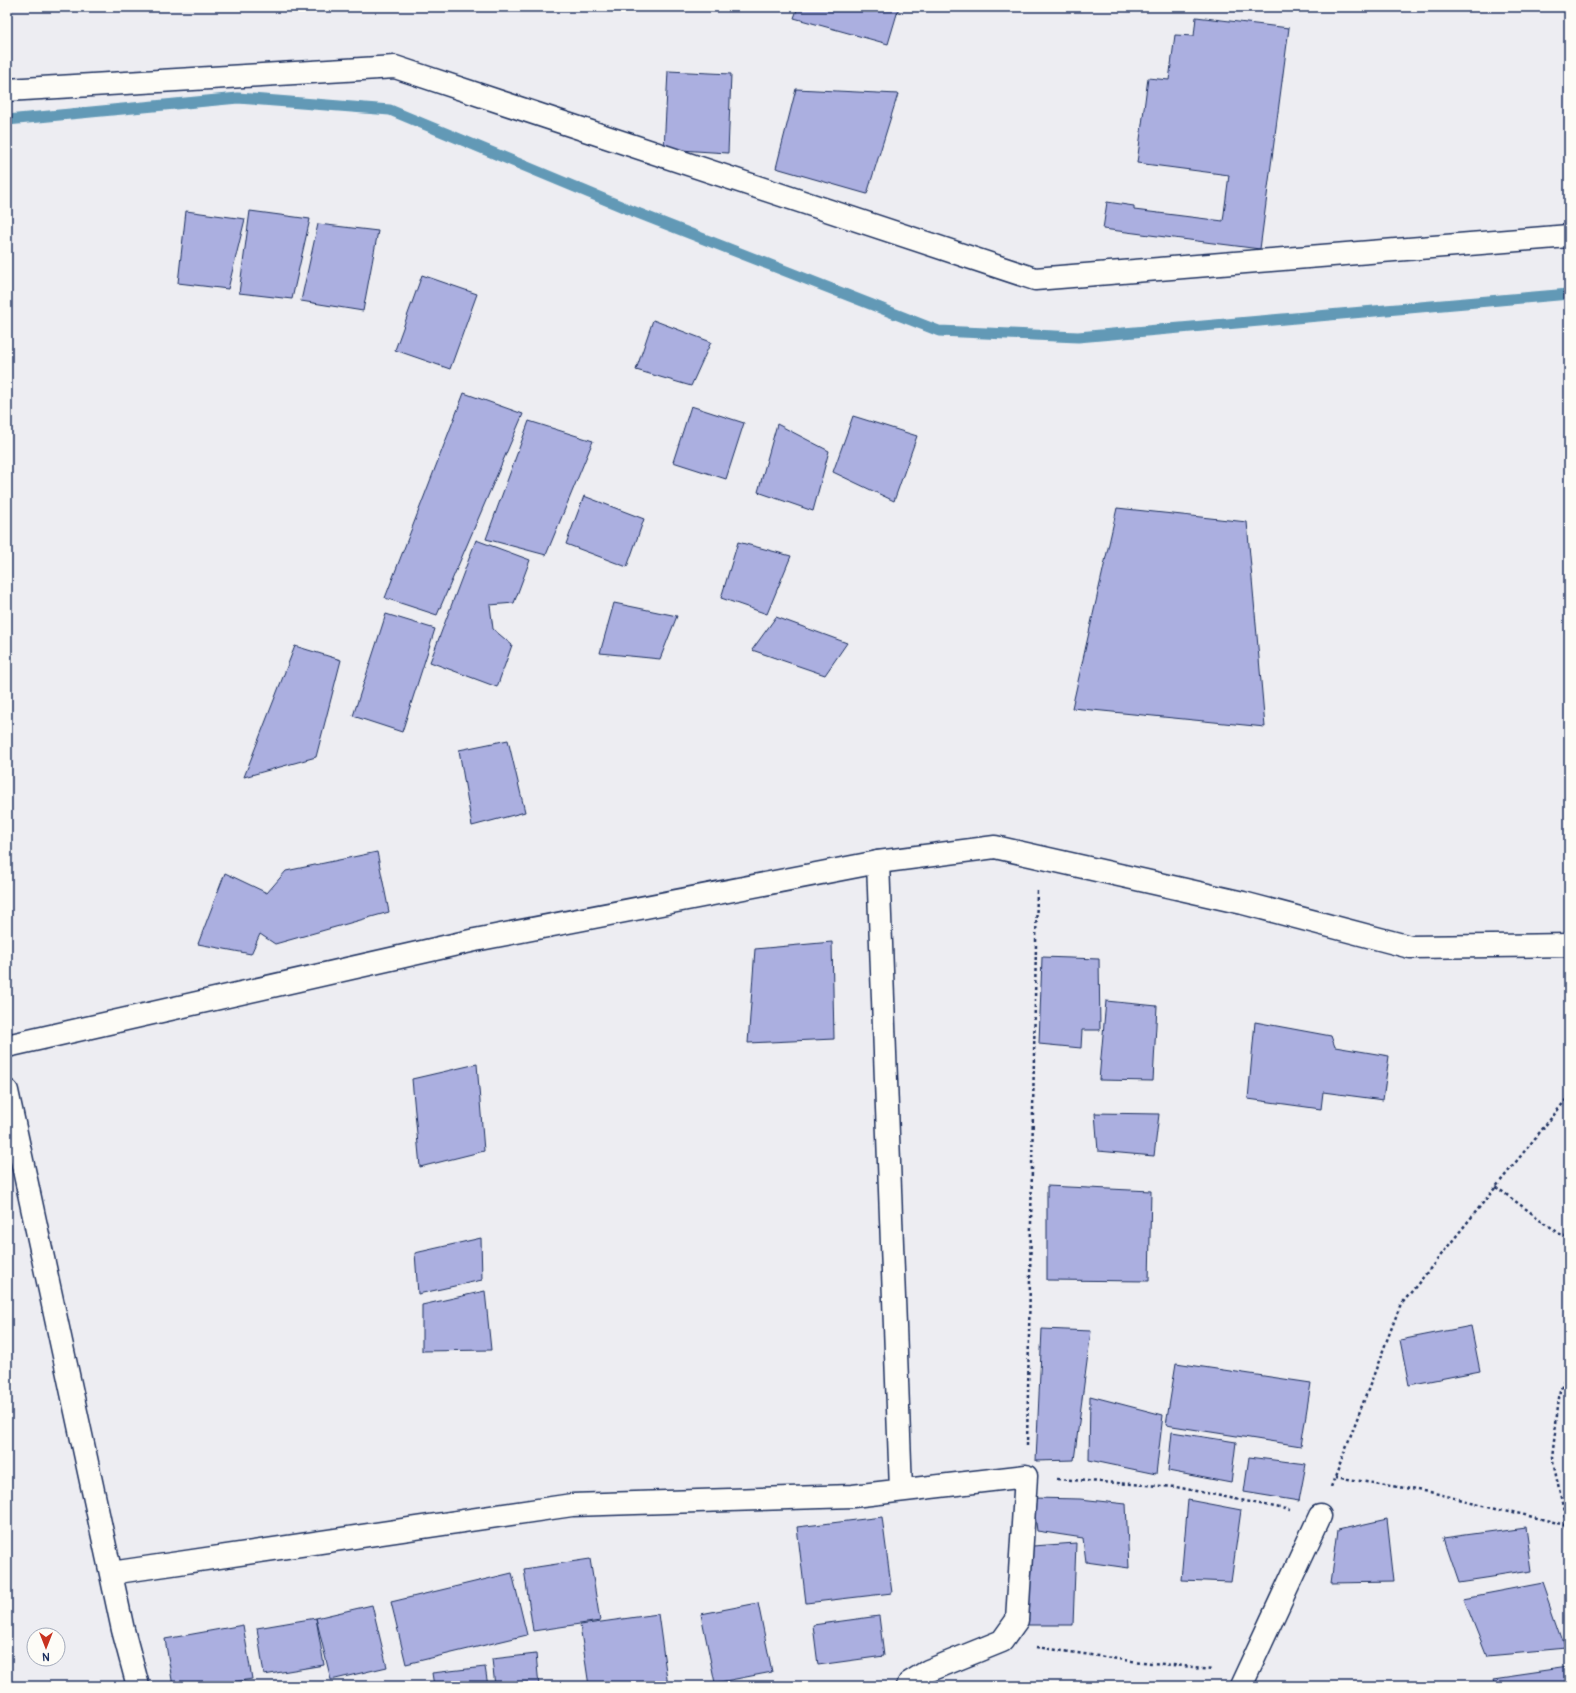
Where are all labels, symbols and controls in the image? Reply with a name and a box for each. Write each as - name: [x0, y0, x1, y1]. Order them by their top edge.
- north arrow: [26, 1627, 66, 1667]
- text: N: [42, 1650, 50, 1663]

